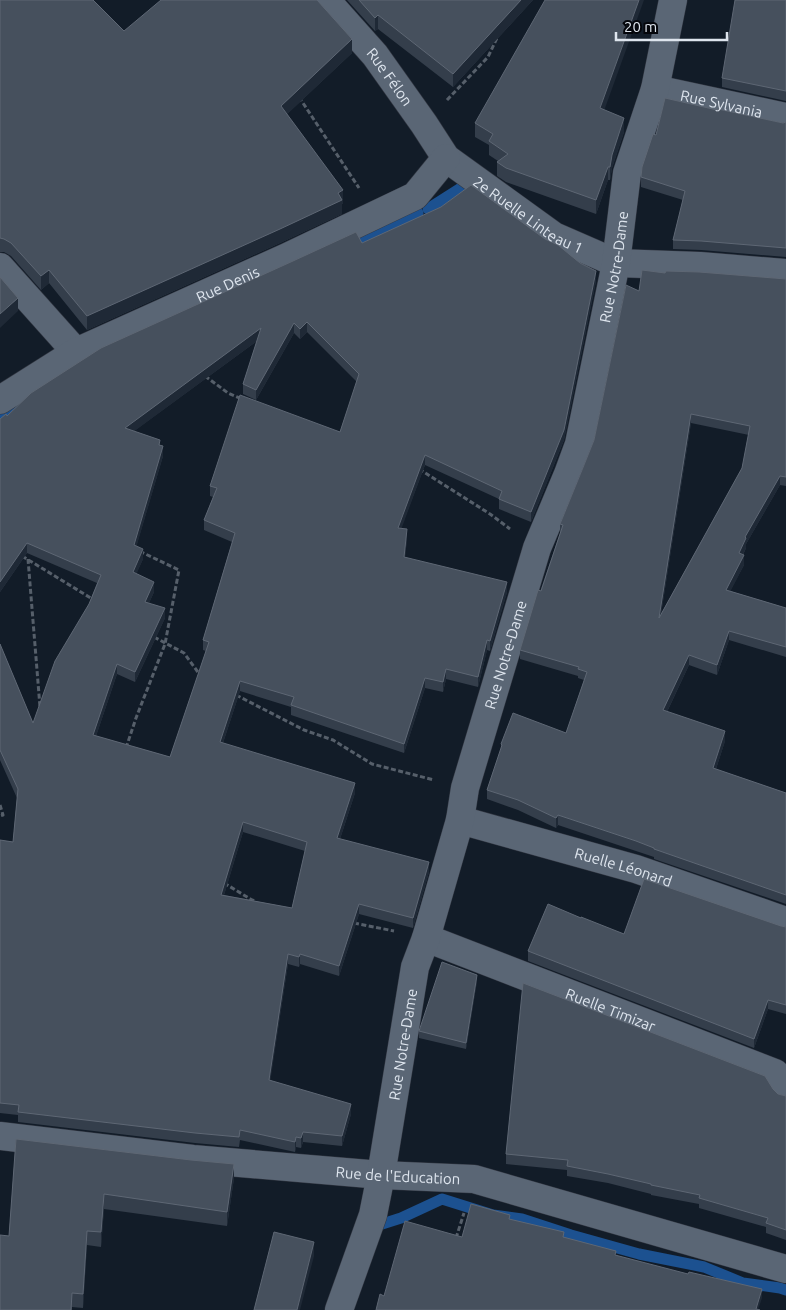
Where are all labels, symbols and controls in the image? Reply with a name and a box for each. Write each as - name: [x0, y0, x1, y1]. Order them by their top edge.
- scale bar: [616, 10, 727, 42]
- text: 20 m: [624, 18, 657, 35]
- street label: Rue Félon: [364, 44, 417, 109]
- street label: Rue Sylvania: [679, 86, 764, 120]
- street label: 2e Ruelle Linteau 1: [470, 172, 586, 256]
- street label: Rue Notre-Dame: [596, 210, 631, 324]
- street label: Rue Denis: [193, 262, 262, 305]
- street label: Rue Notre-Dame: [481, 598, 529, 711]
- street label: Ruelle Léonard: [573, 844, 675, 889]
- street label: Ruelle Timizar: [563, 984, 658, 1035]
- street label: Rue Notre-Dame: [385, 987, 420, 1102]
- street label: Rue de l'Education: [335, 1163, 461, 1187]

